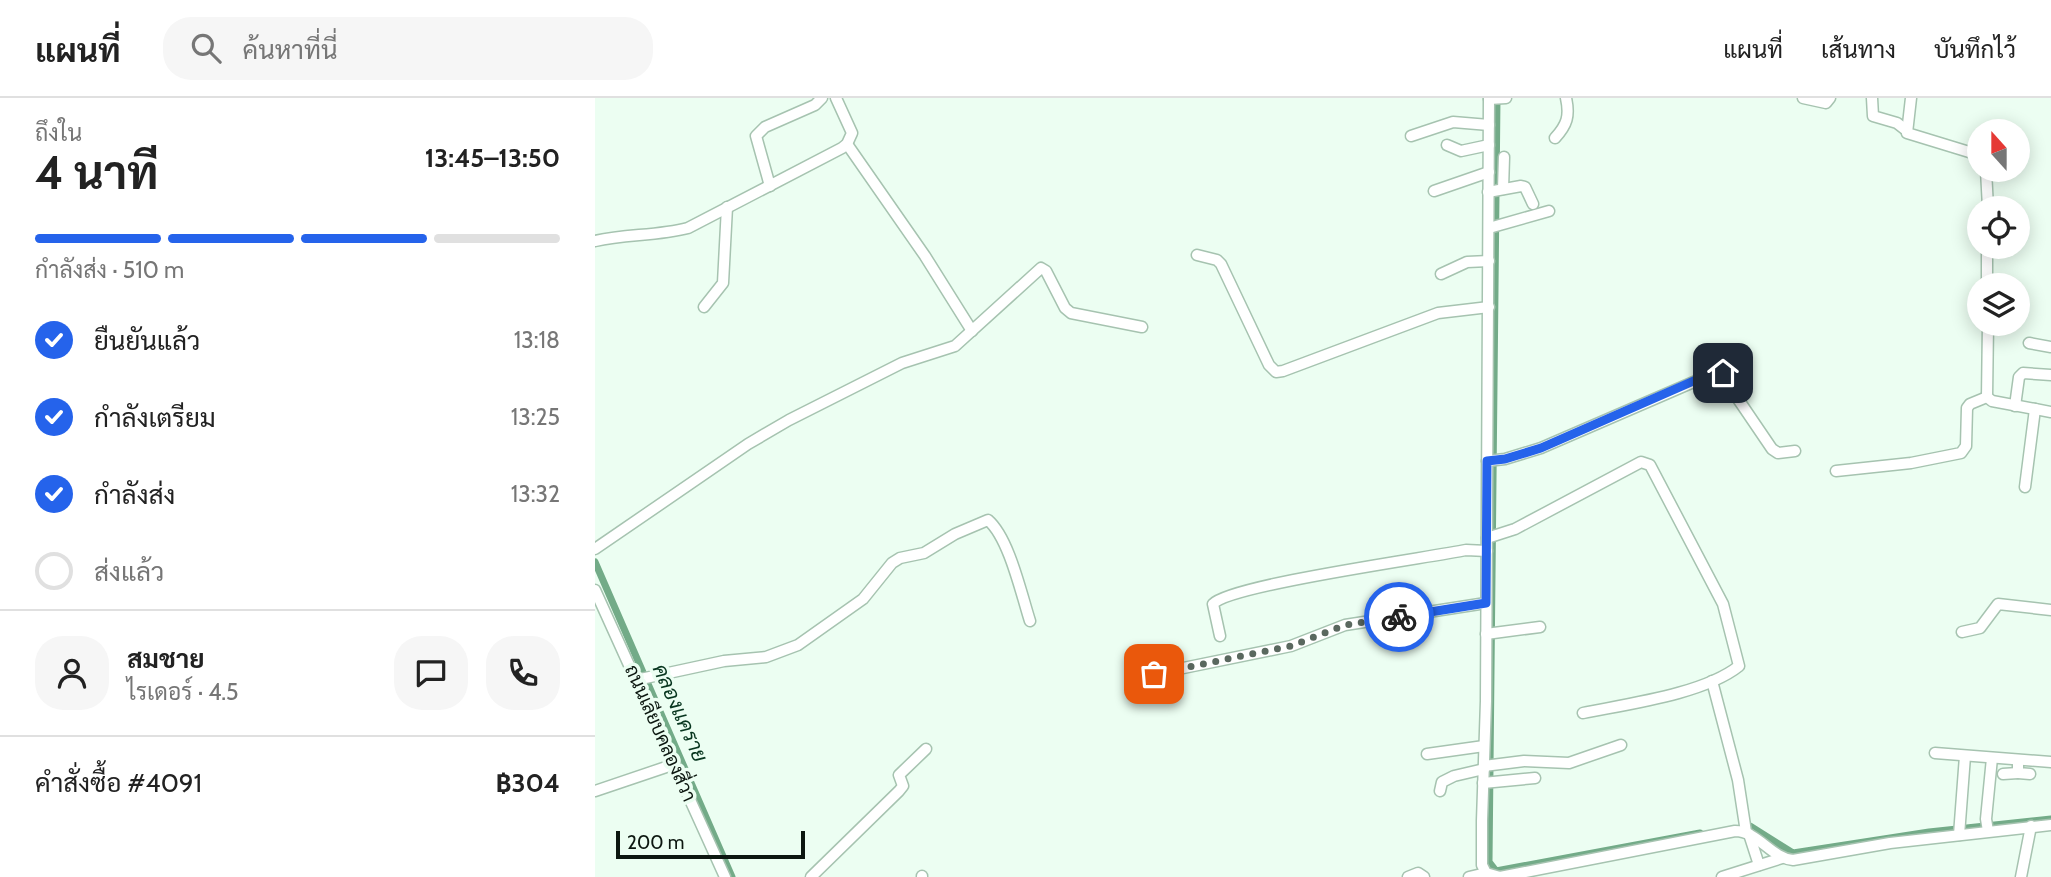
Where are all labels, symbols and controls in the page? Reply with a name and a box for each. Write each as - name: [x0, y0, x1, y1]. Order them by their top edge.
- search box: [163, 17, 653, 80]
- icon: search: [187, 29, 225, 67]
- text: แผนที่: [35, 30, 121, 70]
- text: ค้นหาที่นี่: [243, 34, 338, 66]
- text: แผนที่: [1723, 35, 1783, 64]
- text: เส้นทาง: [1821, 35, 1896, 64]
- text: บันทึกไว้: [1934, 35, 2016, 64]
- text: ถึงใน: [35, 119, 82, 147]
- north arrow: [1967, 119, 2030, 182]
- map controls: [1967, 119, 2030, 336]
- text: 13:45–13:50: [425, 142, 560, 174]
- text: 4 นาที: [35, 145, 158, 201]
- button: locate: [1967, 196, 2030, 259]
- text: กำลังส่ง · 510 m: [35, 256, 184, 284]
- button: layers: [1967, 273, 2030, 336]
- icon: check: [35, 321, 73, 359]
- text: ยืนยันแล้ว: [94, 325, 200, 357]
- text: 13:18: [514, 326, 560, 354]
- pin: [1693, 343, 1753, 403]
- icon: home: [1704, 354, 1742, 392]
- icon: check: [35, 398, 73, 436]
- text: กำลังเตรียม: [94, 402, 216, 434]
- text: 13:25: [511, 403, 560, 431]
- icon: check: [35, 475, 73, 513]
- text: กำลังส่ง: [94, 479, 175, 511]
- text: 13:32: [511, 480, 560, 508]
- text: ส่งแล้ว: [94, 556, 164, 588]
- courier: [1364, 582, 1434, 652]
- icon: bike: [1380, 598, 1418, 636]
- button: person: [35, 636, 109, 710]
- button: chat: [394, 636, 468, 710]
- button: phone: [486, 636, 560, 710]
- text: สมชาย: [127, 643, 204, 675]
- pin: [1124, 644, 1184, 704]
- icon: bag: [1135, 655, 1173, 693]
- street label: ถนนเลียบคลองสี่วา: [620, 659, 707, 805]
- water label: คลองเเคราย: [648, 660, 713, 766]
- text: ไรเดอร์ · 4.5: [127, 678, 238, 706]
- text: คำสั่งซื้อ #4091: [35, 767, 202, 799]
- text: ฿304: [496, 767, 560, 799]
- scale bar: [616, 828, 805, 860]
- text: 200 m: [627, 831, 684, 854]

